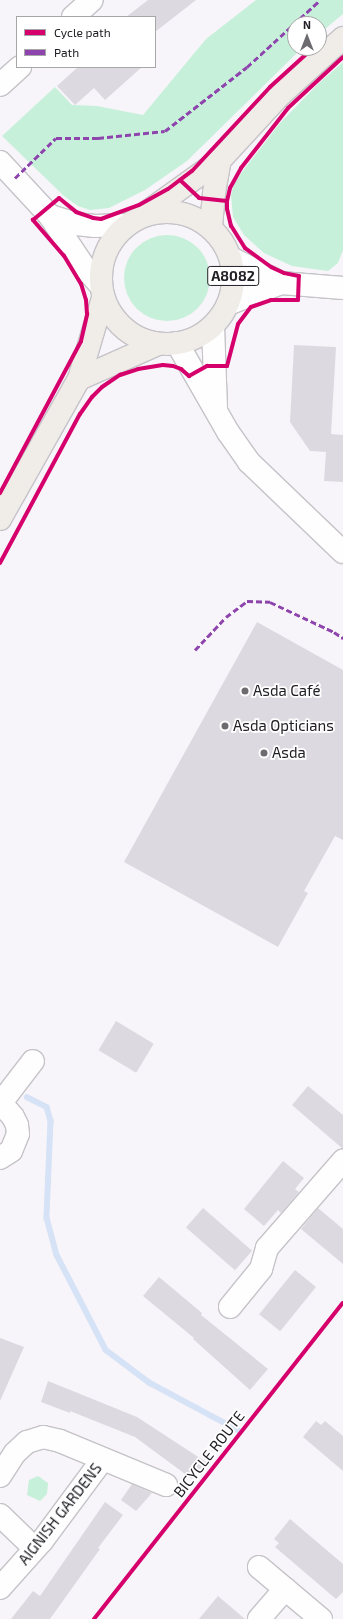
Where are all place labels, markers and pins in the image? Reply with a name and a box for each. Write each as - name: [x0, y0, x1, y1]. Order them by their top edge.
- place label: Asda Café: [253, 682, 321, 700]
- marker: Asda Café: [240, 686, 250, 696]
- place label: Asda Opticians: [233, 717, 334, 735]
- marker: Asda Opticians: [220, 721, 230, 731]
- place label: Asda: [272, 744, 306, 762]
- marker: Asda: [259, 748, 269, 758]

